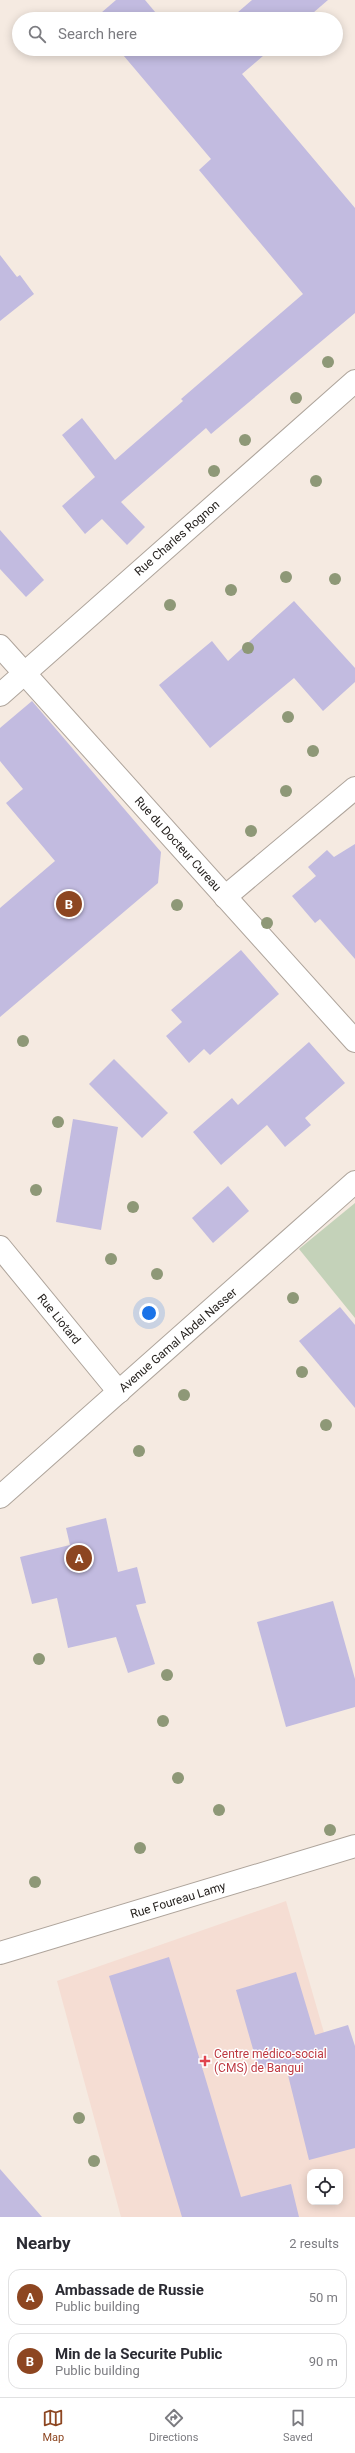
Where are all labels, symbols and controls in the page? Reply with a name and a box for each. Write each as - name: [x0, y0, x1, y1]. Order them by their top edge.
- search box: [12, 12, 343, 56]
- icon: search: [26, 23, 48, 45]
- text: Search here: [58, 25, 137, 43]
- street label: Rue Charles Rognon: [132, 497, 222, 579]
- street label: Rue du Docteur Cureau: [132, 794, 224, 894]
- pin: B: [56, 889, 82, 919]
- street label: Avenue Gamal Abdel Nasser: [116, 1285, 240, 1395]
- street label: Rue Liotard: [34, 1291, 84, 1347]
- your location: [139, 1303, 159, 1323]
- pin: A: [66, 1543, 92, 1573]
- street label: Rue Foureau Lamy: [129, 1879, 228, 1921]
- place label: Centre médico-social (CMS) de Bangui: [214, 2047, 327, 2075]
- marker: Centre médico-social (CMS) de Bangui: [199, 2055, 211, 2067]
- map controls: [307, 2169, 343, 2205]
- button: locate: [307, 2169, 343, 2205]
- text: Nearby: [16, 2233, 71, 2253]
- text: 2 results: [289, 2236, 339, 2251]
- text: Ambassade de Russie: [55, 2281, 204, 2299]
- text: A: [26, 2290, 34, 2305]
- text: 50 m: [309, 2290, 338, 2305]
- text: Public building: [55, 2299, 140, 2314]
- text: Min de la Securite Public: [55, 2345, 222, 2363]
- text: B: [26, 2354, 34, 2369]
- text: 90 m: [309, 2354, 338, 2369]
- text: Public building: [55, 2363, 140, 2378]
- tab: Map: [42, 2407, 64, 2444]
- tab: Directions: [149, 2407, 198, 2444]
- tab: Saved: [283, 2407, 313, 2444]

